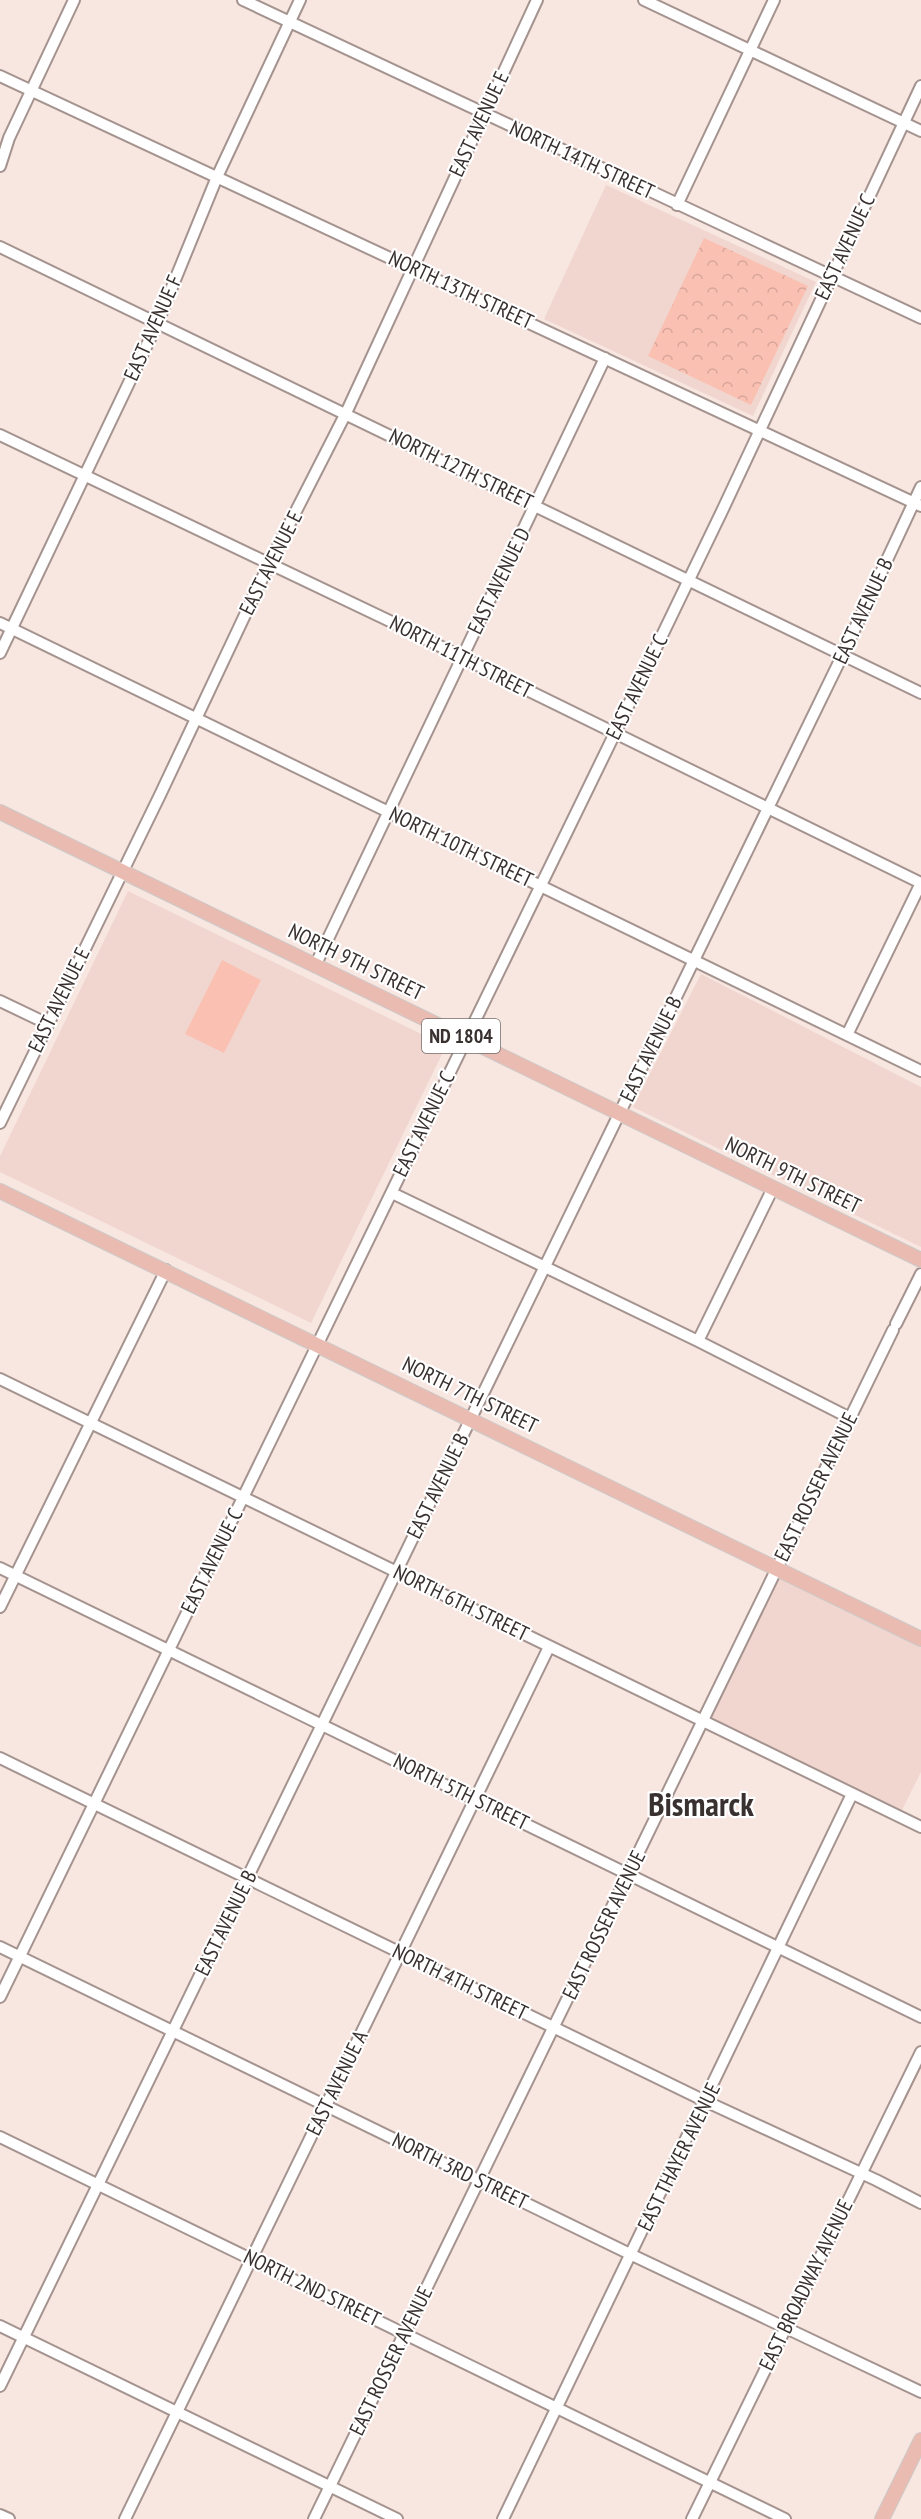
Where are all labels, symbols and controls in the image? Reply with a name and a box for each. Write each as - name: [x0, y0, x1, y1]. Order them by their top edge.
- street label: EAST AVENUE E: [442, 67, 515, 181]
- street label: NORTH 14TH STREET: [505, 114, 660, 205]
- street label: EAST AVENUE C: [808, 189, 881, 304]
- street label: NORTH 13TH STREET: [384, 244, 539, 335]
- street label: EAST AVENUE F: [117, 271, 188, 385]
- street label: NORTH 12TH STREET: [385, 422, 538, 515]
- street label: EAST AVENUE E: [233, 506, 308, 619]
- street label: EAST AVENUE D: [461, 523, 536, 638]
- street label: EAST AVENUE B: [826, 553, 899, 668]
- street label: NORTH 11TH STREET: [385, 609, 538, 704]
- street label: EAST AVENUE C: [599, 629, 674, 744]
- street label: NORTH 10TH STREET: [385, 800, 538, 893]
- street label: NORTH 9TH STREET: [284, 917, 429, 1006]
- street label: EAST AVENUE E: [22, 943, 95, 1057]
- street label: EAST AVENUE B: [613, 992, 688, 1106]
- road number: ND 1804: [422, 1019, 500, 1053]
- street label: EAST AVENUE C: [386, 1066, 461, 1181]
- street label: NORTH 9TH STREET: [721, 1130, 866, 1219]
- street label: NORTH 7TH STREET: [398, 1350, 543, 1439]
- street label: EAST ROSSER AVENUE: [768, 1408, 863, 1566]
- street label: EAST AVENUE B: [400, 1429, 475, 1543]
- street label: EAST AVENUE C: [174, 1503, 249, 1618]
- street label: NORTH 6TH STREET: [389, 1558, 534, 1647]
- street label: NORTH 5TH STREET: [389, 1747, 534, 1836]
- district label: Bismarck: [648, 1782, 754, 1825]
- street label: EAST ROSSER AVENUE: [556, 1846, 651, 2004]
- street label: EAST AVENUE B: [188, 1866, 263, 1980]
- street label: NORTH 4TH STREET: [388, 1937, 533, 2026]
- street label: EAST AVENUE A: [300, 2026, 374, 2140]
- street label: EAST THAYER AVENUE: [631, 2078, 726, 2235]
- street label: NORTH 3RD STREET: [388, 2126, 533, 2215]
- street label: EAST BROADWAY AVENUE: [753, 2195, 859, 2375]
- street label: NORTH 2ND STREET: [239, 2243, 386, 2333]
- street label: EAST ROSSER AVENUE: [343, 2282, 438, 2440]

